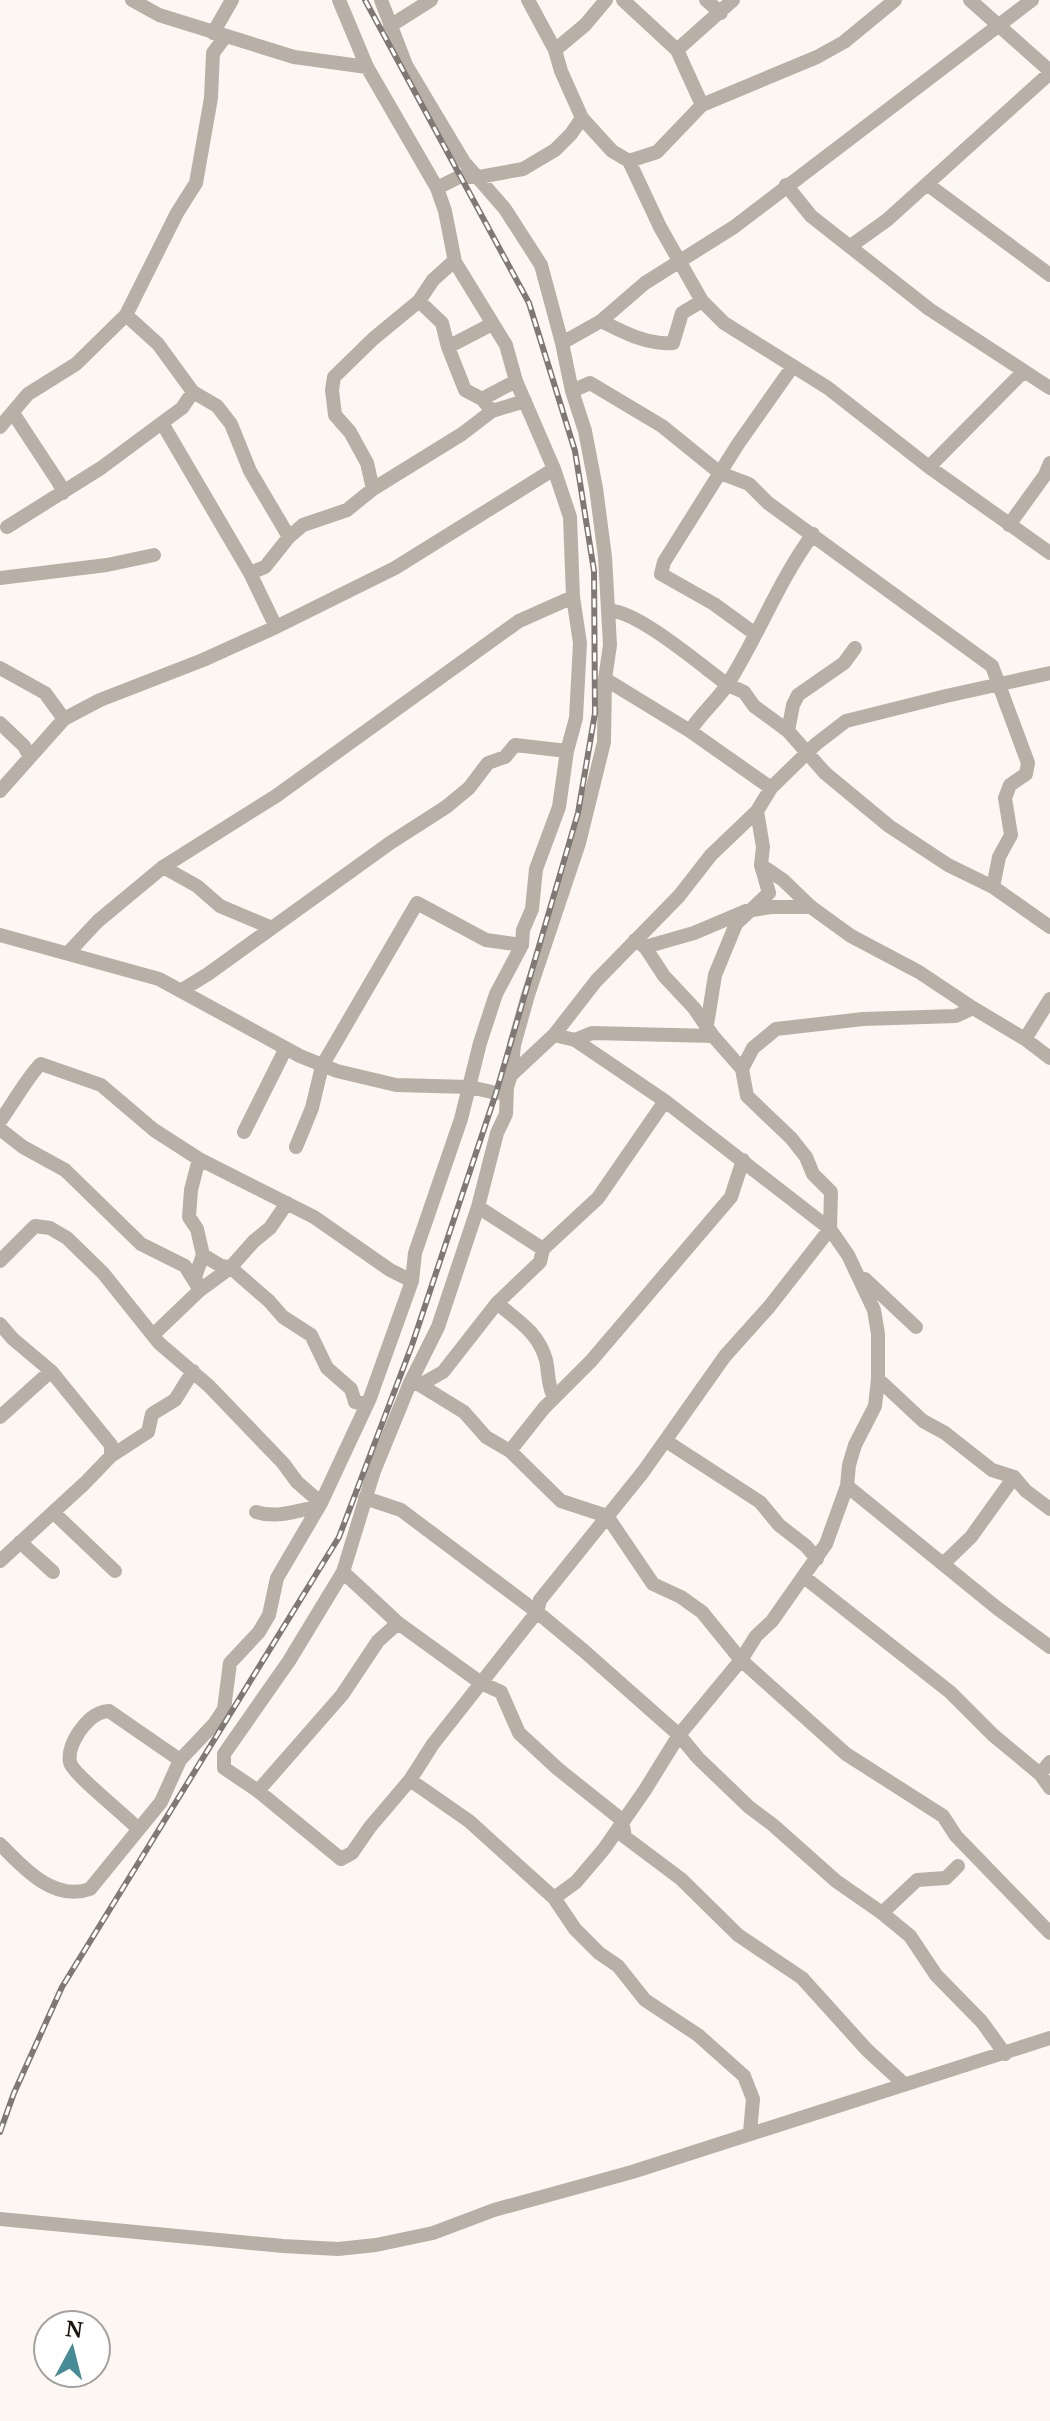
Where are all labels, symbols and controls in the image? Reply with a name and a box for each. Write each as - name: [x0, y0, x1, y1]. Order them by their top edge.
- north arrow: [32, 2309, 112, 2389]
- text: N: [64, 2312, 85, 2344]

